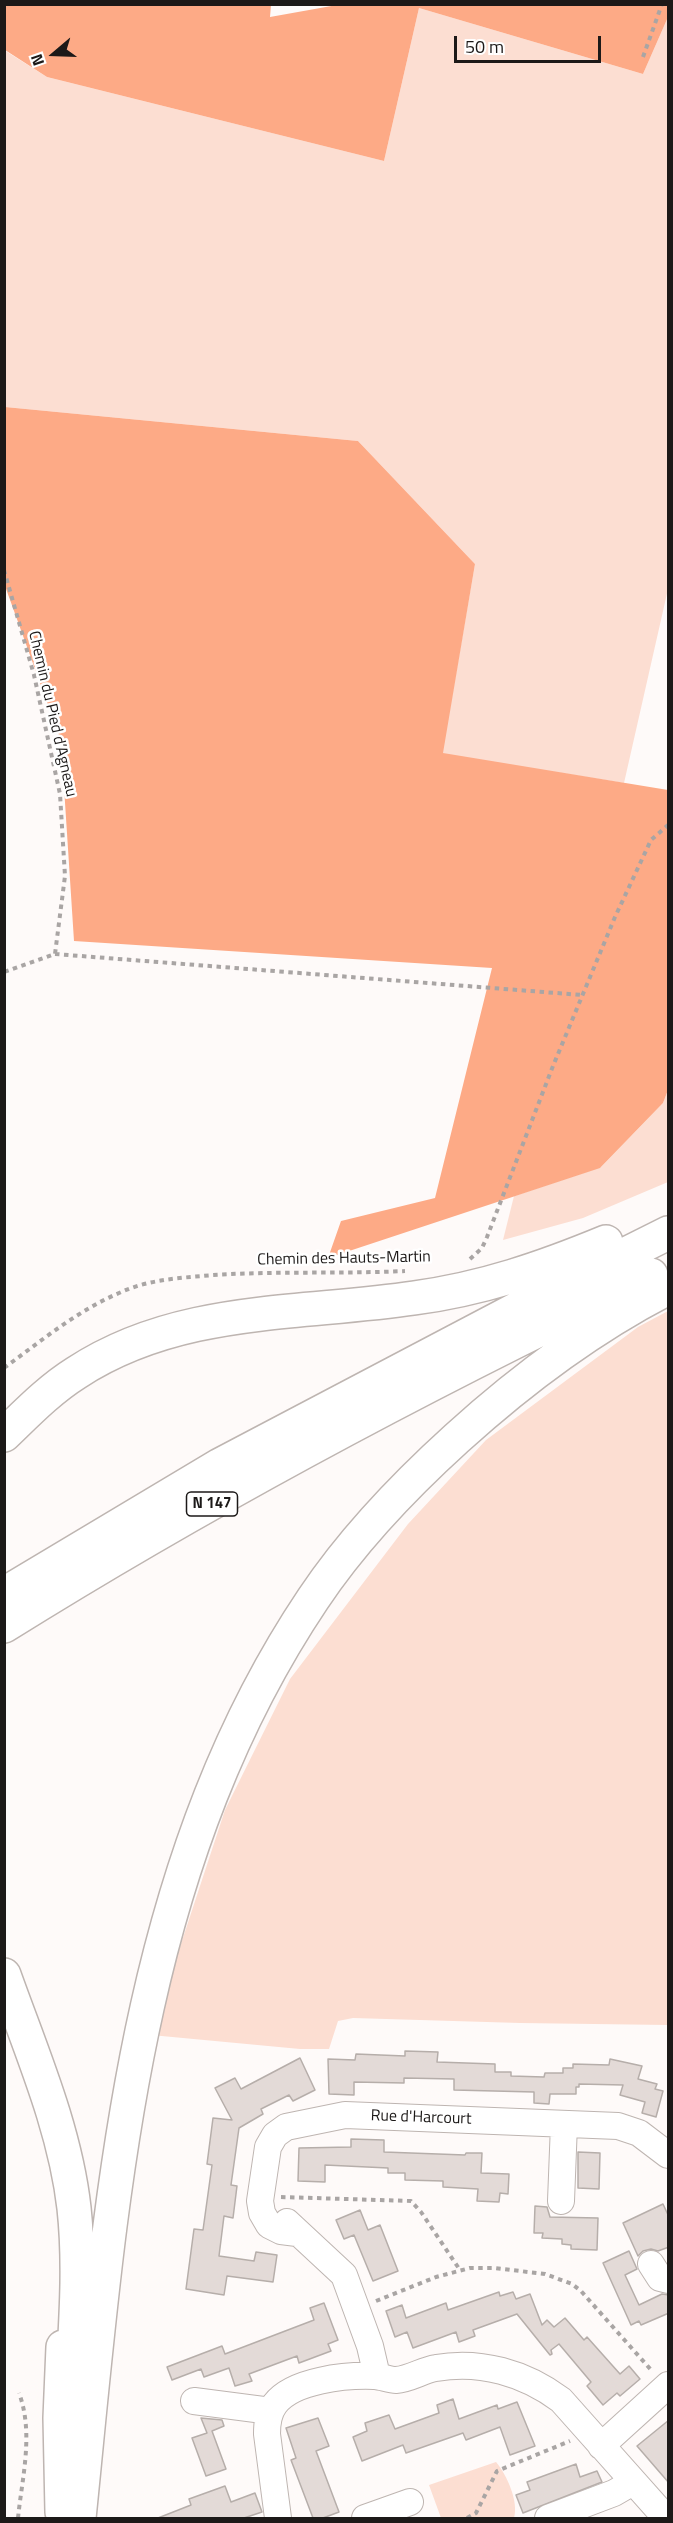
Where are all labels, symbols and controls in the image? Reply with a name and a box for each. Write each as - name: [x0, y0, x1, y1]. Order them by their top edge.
- north arrow: [24, 24, 84, 84]
- scale bar: [457, 24, 604, 62]
- text: 50 m: [465, 33, 504, 60]
- text: N: [24, 51, 50, 69]
- street label: Chemin du Pied d’Agneau: [24, 629, 80, 799]
- street label: Chemin des Hauts-Martin: [257, 1248, 431, 1270]
- road number: N 147: [186, 1492, 238, 1516]
- street label: Rue d'Harcourt: [370, 2107, 472, 2129]

